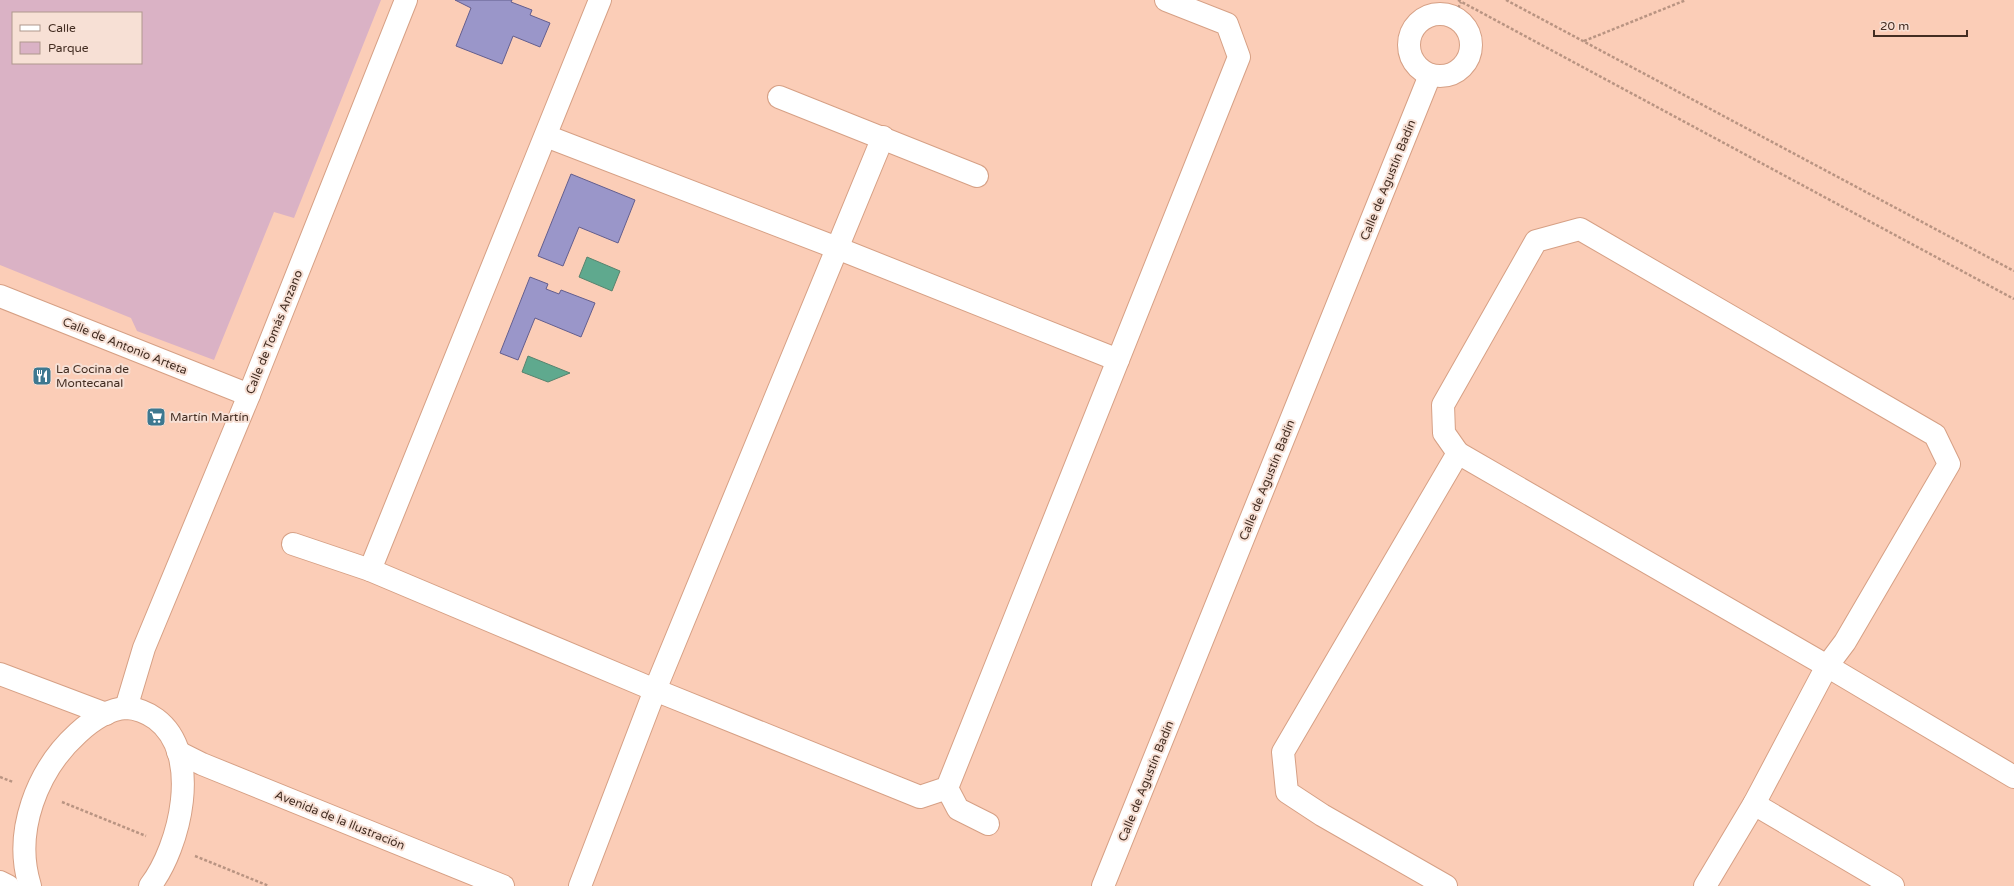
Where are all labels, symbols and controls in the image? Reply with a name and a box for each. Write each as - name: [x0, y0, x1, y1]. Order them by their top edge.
- legend: [12, 12, 142, 64]
- scale bar: [1874, 12, 1967, 38]
- text: 20 m: [1880, 19, 1909, 33]
- text: Calle: [48, 21, 76, 35]
- text: Parque: [48, 41, 89, 55]
- street label: Calle de Agustín Badín: [1357, 118, 1419, 242]
- street label: Calle de Tomás Anzano: [243, 268, 305, 396]
- street label: Calle de Antonio Arteta: [61, 315, 189, 377]
- place label: La Cocina de Montecanal: [56, 362, 129, 390]
- restaurant icon: La Cocina de Montecanal: [31, 365, 53, 387]
- supermarket icon: Martín Martín: [145, 406, 167, 428]
- place label: Martín Martín: [170, 410, 249, 424]
- street label: Calle de Agustín Badín: [1236, 418, 1298, 542]
- street label: Calle de Agustín Badín: [1115, 719, 1177, 843]
- street label: Avenida de la Ilustración: [273, 787, 407, 853]

